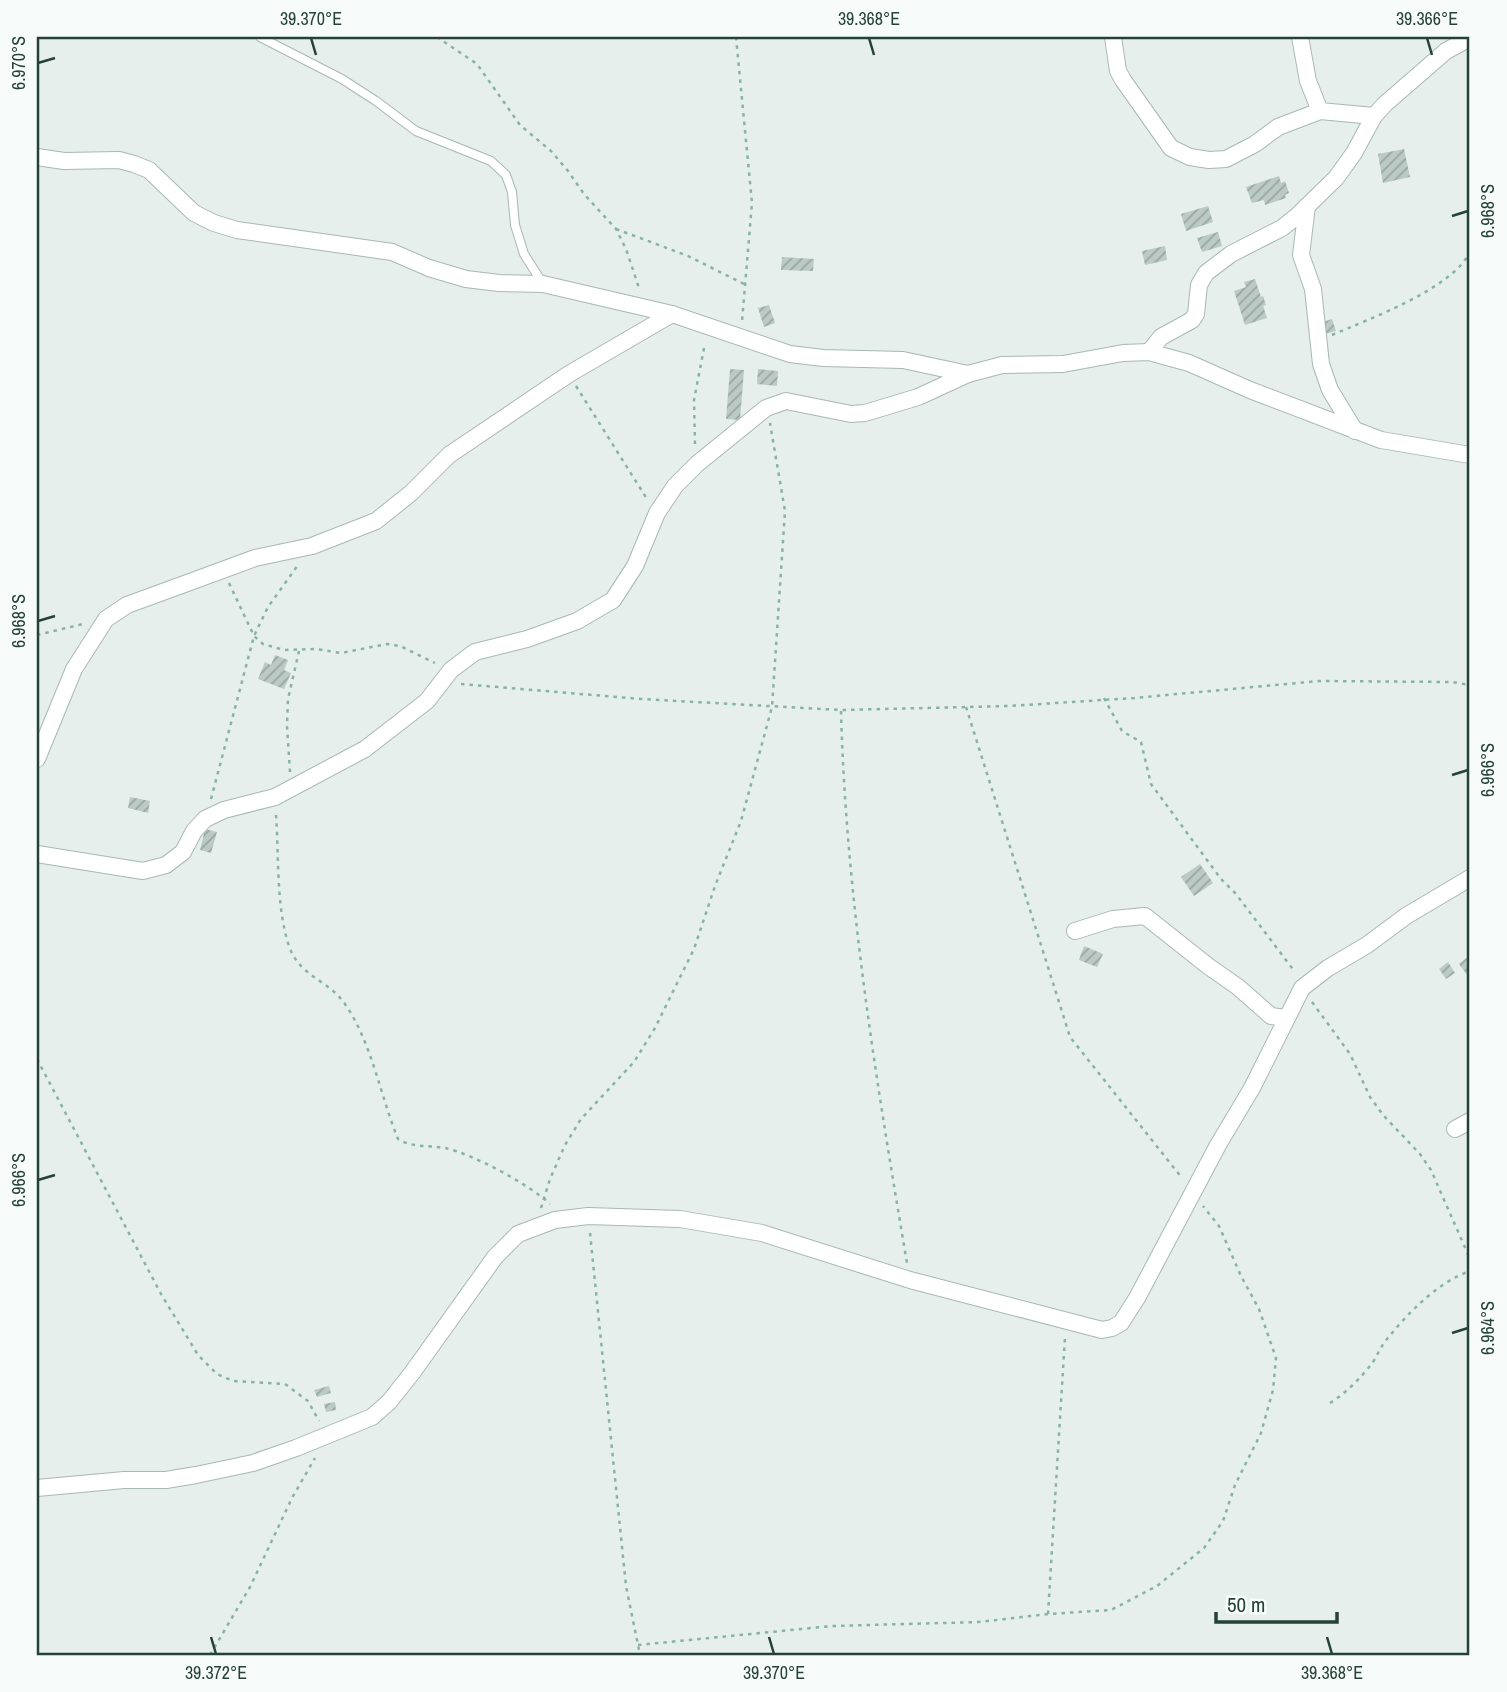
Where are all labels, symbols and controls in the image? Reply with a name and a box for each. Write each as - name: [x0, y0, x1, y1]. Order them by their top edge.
- text: 39.370°E: [280, 6, 342, 31]
- text: 39.368°E: [838, 6, 900, 31]
- text: 39.366°E: [1396, 6, 1458, 31]
- text: 6.970°S: [6, 36, 31, 90]
- text: 6.968°S: [1475, 184, 1500, 238]
- text: 6.968°S: [6, 594, 31, 648]
- text: 6.966°S: [1475, 743, 1500, 797]
- text: 6.966°S: [6, 1153, 31, 1207]
- text: 6.964°S: [1475, 1301, 1500, 1355]
- scale bar: [1216, 1580, 1337, 1624]
- text: 50 m: [1227, 1590, 1265, 1619]
- text: 39.372°E: [185, 1660, 247, 1685]
- text: 39.370°E: [743, 1660, 805, 1685]
- text: 39.368°E: [1301, 1660, 1363, 1685]

